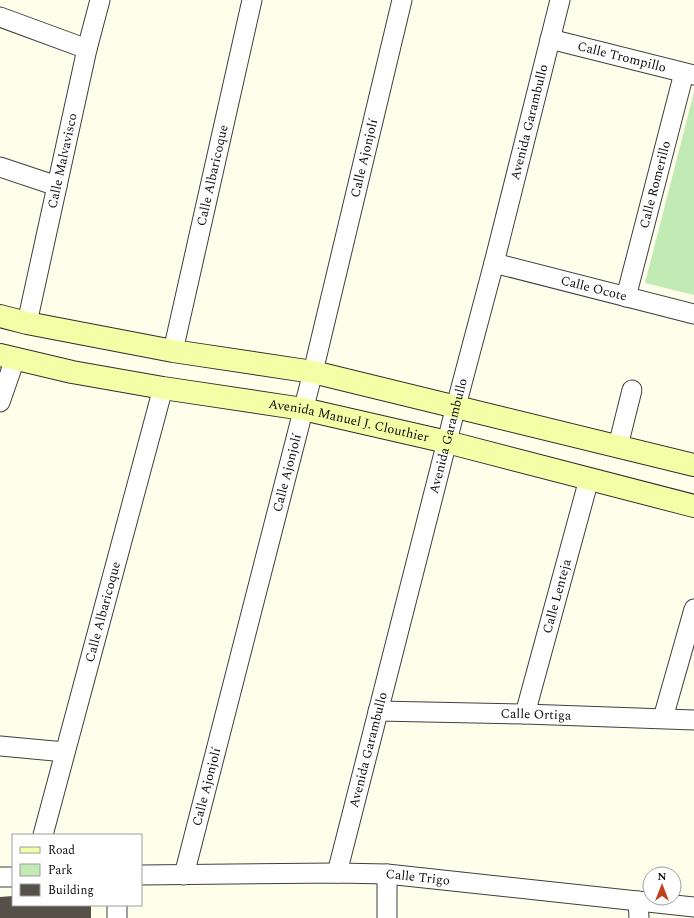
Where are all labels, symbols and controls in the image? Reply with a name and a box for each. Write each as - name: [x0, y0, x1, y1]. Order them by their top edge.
- street label: Calle Trompillo: [575, 36, 668, 78]
- street label: Avenida Garambullo: [505, 62, 553, 182]
- street label: Calle Malvavisco: [42, 111, 83, 211]
- street label: Calle Ajonjolí: [345, 116, 383, 200]
- street label: Calle Albaricoque: [191, 123, 234, 228]
- street label: Calle Romerillo: [634, 139, 676, 231]
- street label: Calle Ocote: [559, 270, 629, 306]
- street label: Avenida Garambullo: [424, 376, 473, 496]
- street label: Avenida Manuel J. Clouthier: [267, 394, 431, 448]
- street label: Calle Ajonjolí: [267, 431, 307, 514]
- street label: Calle Lenteja: [537, 556, 577, 636]
- street label: Calle Albaricoque: [80, 559, 126, 665]
- street label: Avenida Garambullo: [344, 690, 393, 810]
- street label: Calle Ortiga: [500, 704, 572, 726]
- street label: Calle Ajonjolí: [187, 745, 226, 828]
- legend: [12, 834, 142, 906]
- text: Road: [48, 841, 75, 860]
- text: Park: [48, 861, 73, 880]
- street label: Calle Trigo: [385, 864, 451, 891]
- north arrow: [642, 866, 682, 906]
- text: N: [658, 868, 667, 885]
- text: Building: [48, 881, 94, 900]

